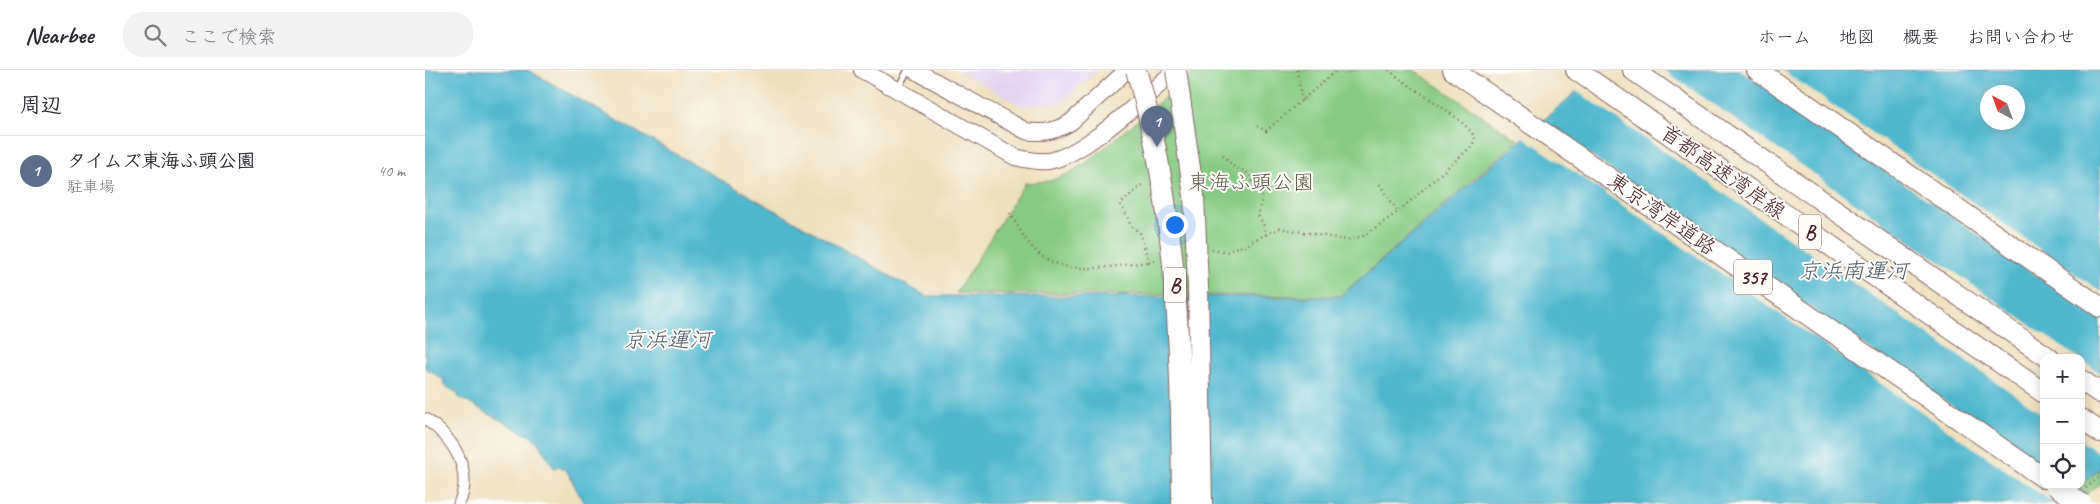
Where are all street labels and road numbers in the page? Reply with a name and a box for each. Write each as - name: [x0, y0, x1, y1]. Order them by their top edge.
- street label: 首都高速湾岸線: [1655, 119, 1791, 225]
- street label: 東京湾岸道路: [1603, 167, 1721, 261]
- road number: B: [1799, 214, 1821, 250]
- road number: 357: [1734, 260, 1772, 294]
- road number: B: [1164, 268, 1186, 302]

